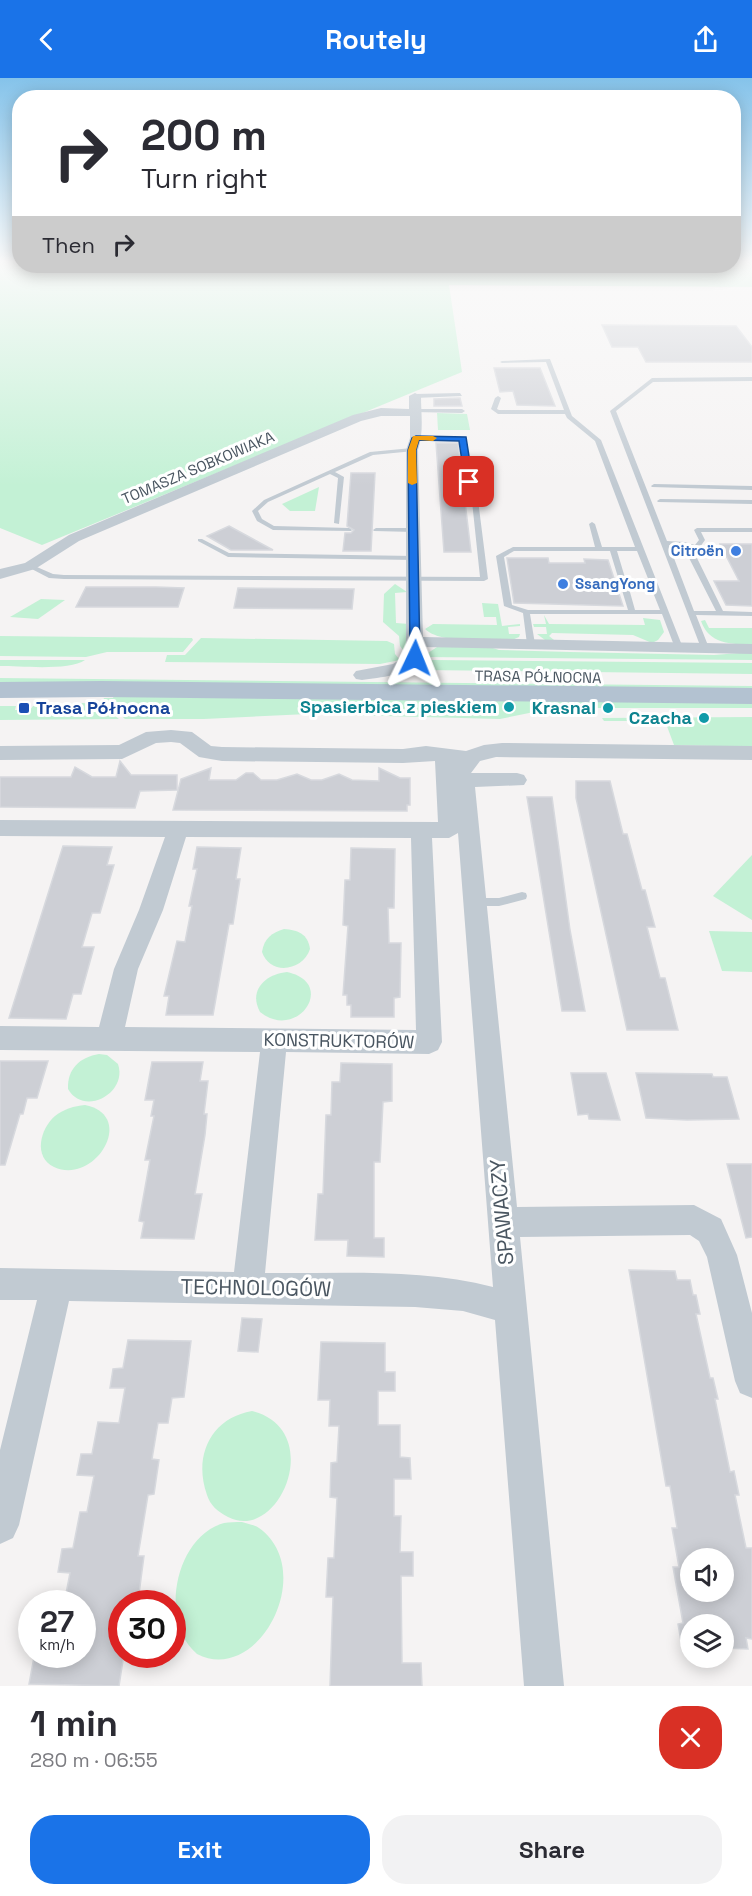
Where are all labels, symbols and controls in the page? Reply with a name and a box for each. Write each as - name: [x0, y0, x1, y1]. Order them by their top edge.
- text: Routely: [325, 22, 427, 57]
- icon: back: [30, 23, 63, 56]
- icon: share: [689, 23, 722, 56]
- text: 200 m: [141, 109, 267, 162]
- icon: right: [42, 114, 120, 192]
- text: Turn right: [141, 161, 268, 196]
- icon: right: [107, 228, 140, 261]
- text: Then: [42, 231, 95, 259]
- street label: TOMASZA SOBKOWIAKA: [119, 427, 277, 508]
- pin: [443, 456, 494, 507]
- icon: arrive: [452, 465, 485, 498]
- place label: Citroën: [671, 541, 724, 560]
- marker: Citroën: [729, 544, 743, 558]
- place label: SsangYong: [575, 574, 655, 593]
- marker: SsangYong: [556, 577, 570, 591]
- position arrow: [383, 626, 447, 690]
- street label: TRASA PÓŁNOCNA: [474, 666, 602, 687]
- place label: Spasierbica z pieskiem: [300, 695, 497, 718]
- place label: Trasa Północna: [36, 696, 171, 719]
- place label: Krasnal: [532, 696, 596, 719]
- marker: Spasierbica z pieskiem: [502, 700, 516, 714]
- marker: Trasa Północna: [17, 701, 31, 715]
- marker: Krasnal: [601, 701, 615, 715]
- place label: Czacha: [629, 706, 693, 729]
- marker: Czacha: [697, 711, 711, 725]
- street label: KONSTRUKTORÓW: [263, 1028, 415, 1053]
- street label: SPAWACZY: [483, 1158, 520, 1266]
- street label: TECHNOLOGÓW: [180, 1273, 332, 1302]
- map controls: [680, 1548, 734, 1668]
- button: sound: [680, 1548, 734, 1602]
- speed limit sign: 30: [108, 1590, 186, 1668]
- text: 27: [40, 1602, 74, 1641]
- button: layers: [680, 1614, 734, 1668]
- text: km/h: [39, 1635, 75, 1654]
- text: 1 min: [30, 1701, 118, 1747]
- button: close: [659, 1706, 722, 1769]
- text: 280 m · 06:55: [30, 1747, 158, 1773]
- button: Exit: [30, 1815, 370, 1884]
- button: Share: [382, 1815, 722, 1884]

